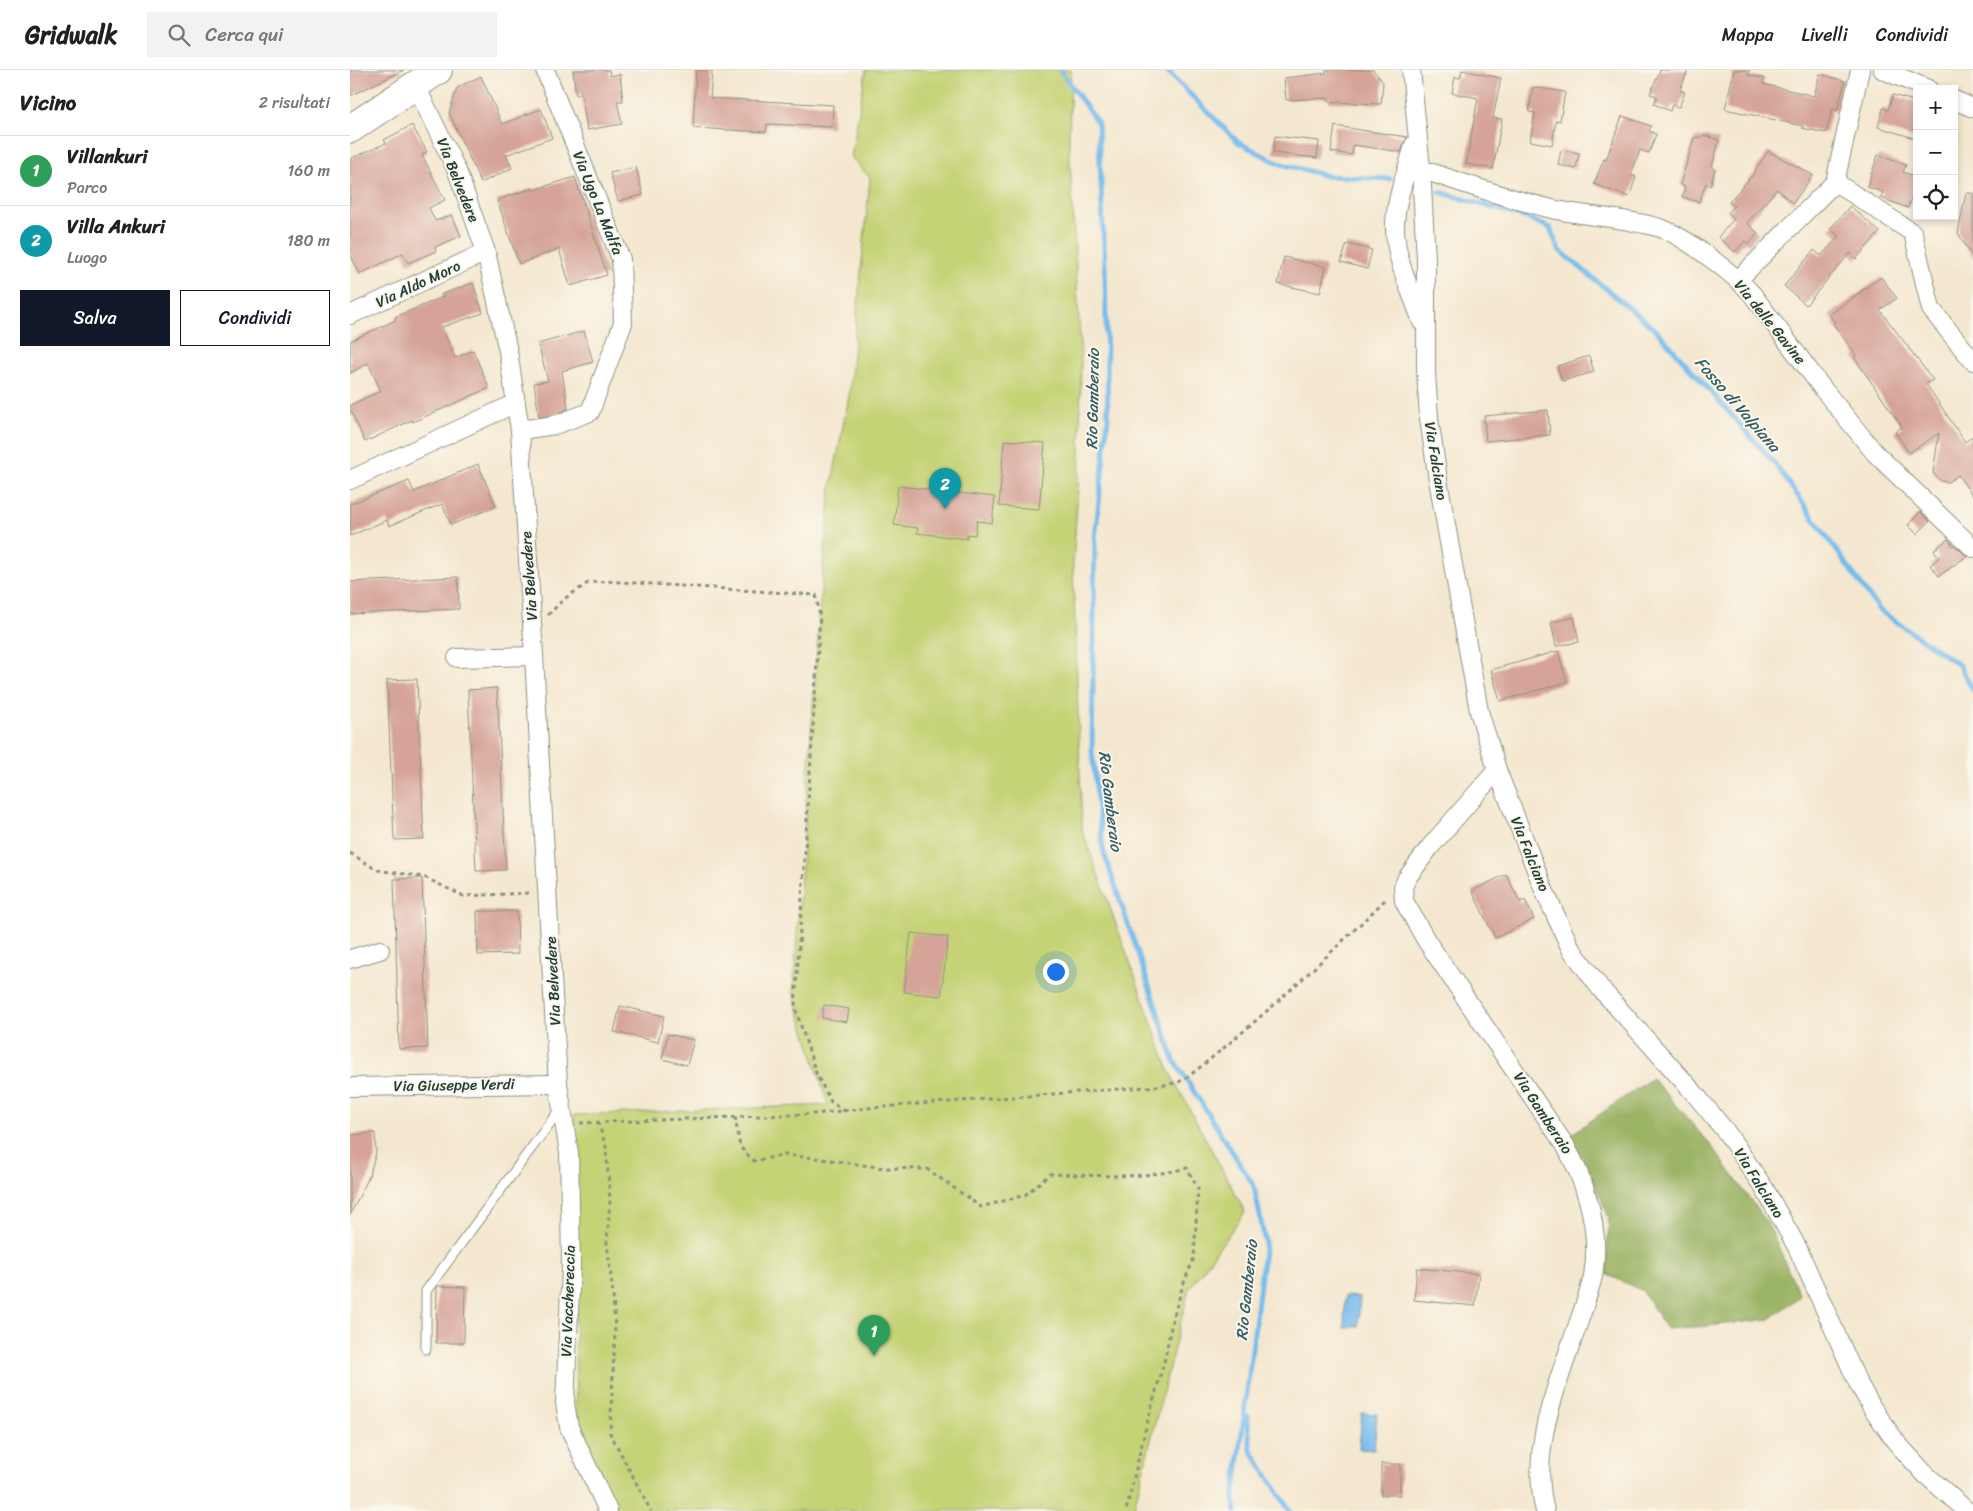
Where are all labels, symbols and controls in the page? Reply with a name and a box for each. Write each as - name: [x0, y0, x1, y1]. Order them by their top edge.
- search box: [147, 12, 497, 57]
- text: Gridwalk: [25, 14, 117, 56]
- text: Cerca qui: [205, 18, 283, 51]
- text: Mappa: [1722, 19, 1774, 51]
- text: Livelli: [1802, 19, 1848, 51]
- text: Condividi: [1876, 19, 1948, 51]
- icon: search: [165, 21, 193, 49]
- text: Vicino: [20, 84, 76, 122]
- map controls: [1913, 85, 1958, 220]
- button: +: [1913, 85, 1958, 130]
- text: 2 risultati: [259, 88, 330, 117]
- button: −: [1913, 130, 1958, 175]
- street label: Via Belvedere: [429, 134, 487, 226]
- text: Villankuri: [67, 140, 148, 173]
- street label: Via Ugo La Malfa: [565, 147, 631, 259]
- text: 1: [33, 156, 39, 185]
- text: 160 m: [287, 156, 330, 185]
- text: Parco: [67, 173, 107, 202]
- button: locate: [1913, 175, 1958, 220]
- text: Villa Ankuri: [67, 210, 165, 243]
- text: 2: [31, 226, 41, 255]
- text: 180 m: [287, 226, 330, 255]
- text: Luogo: [67, 243, 107, 272]
- street label: Via Aldo Moro: [371, 253, 465, 315]
- street label: Via delle Gavine: [1727, 274, 1813, 371]
- button: Salva: [20, 290, 170, 346]
- button: Condividi: [180, 290, 330, 346]
- water label: Rio Gamberaio: [1077, 347, 1108, 450]
- water label: Fosso di Valpiana: [1687, 350, 1789, 460]
- street label: Via Falciano: [1417, 420, 1455, 503]
- pin: 2: [929, 468, 961, 509]
- street label: Via Belvedere: [513, 531, 545, 621]
- water label: Rio Gamberaio: [1090, 749, 1131, 855]
- street label: Via Falciano: [1503, 812, 1557, 896]
- street label: Via Belvedere: [538, 936, 568, 1026]
- your location: [1043, 959, 1069, 985]
- street label: Via Gamberaio: [1506, 1066, 1580, 1160]
- street label: Via Giuseppe Verdi: [393, 1071, 516, 1099]
- street label: Via Falciano: [1727, 1143, 1791, 1224]
- water label: Rio Gamberaio: [1227, 1237, 1266, 1342]
- street label: Via Vacchereccia: [553, 1244, 583, 1357]
- pin: 1: [858, 1315, 890, 1356]

